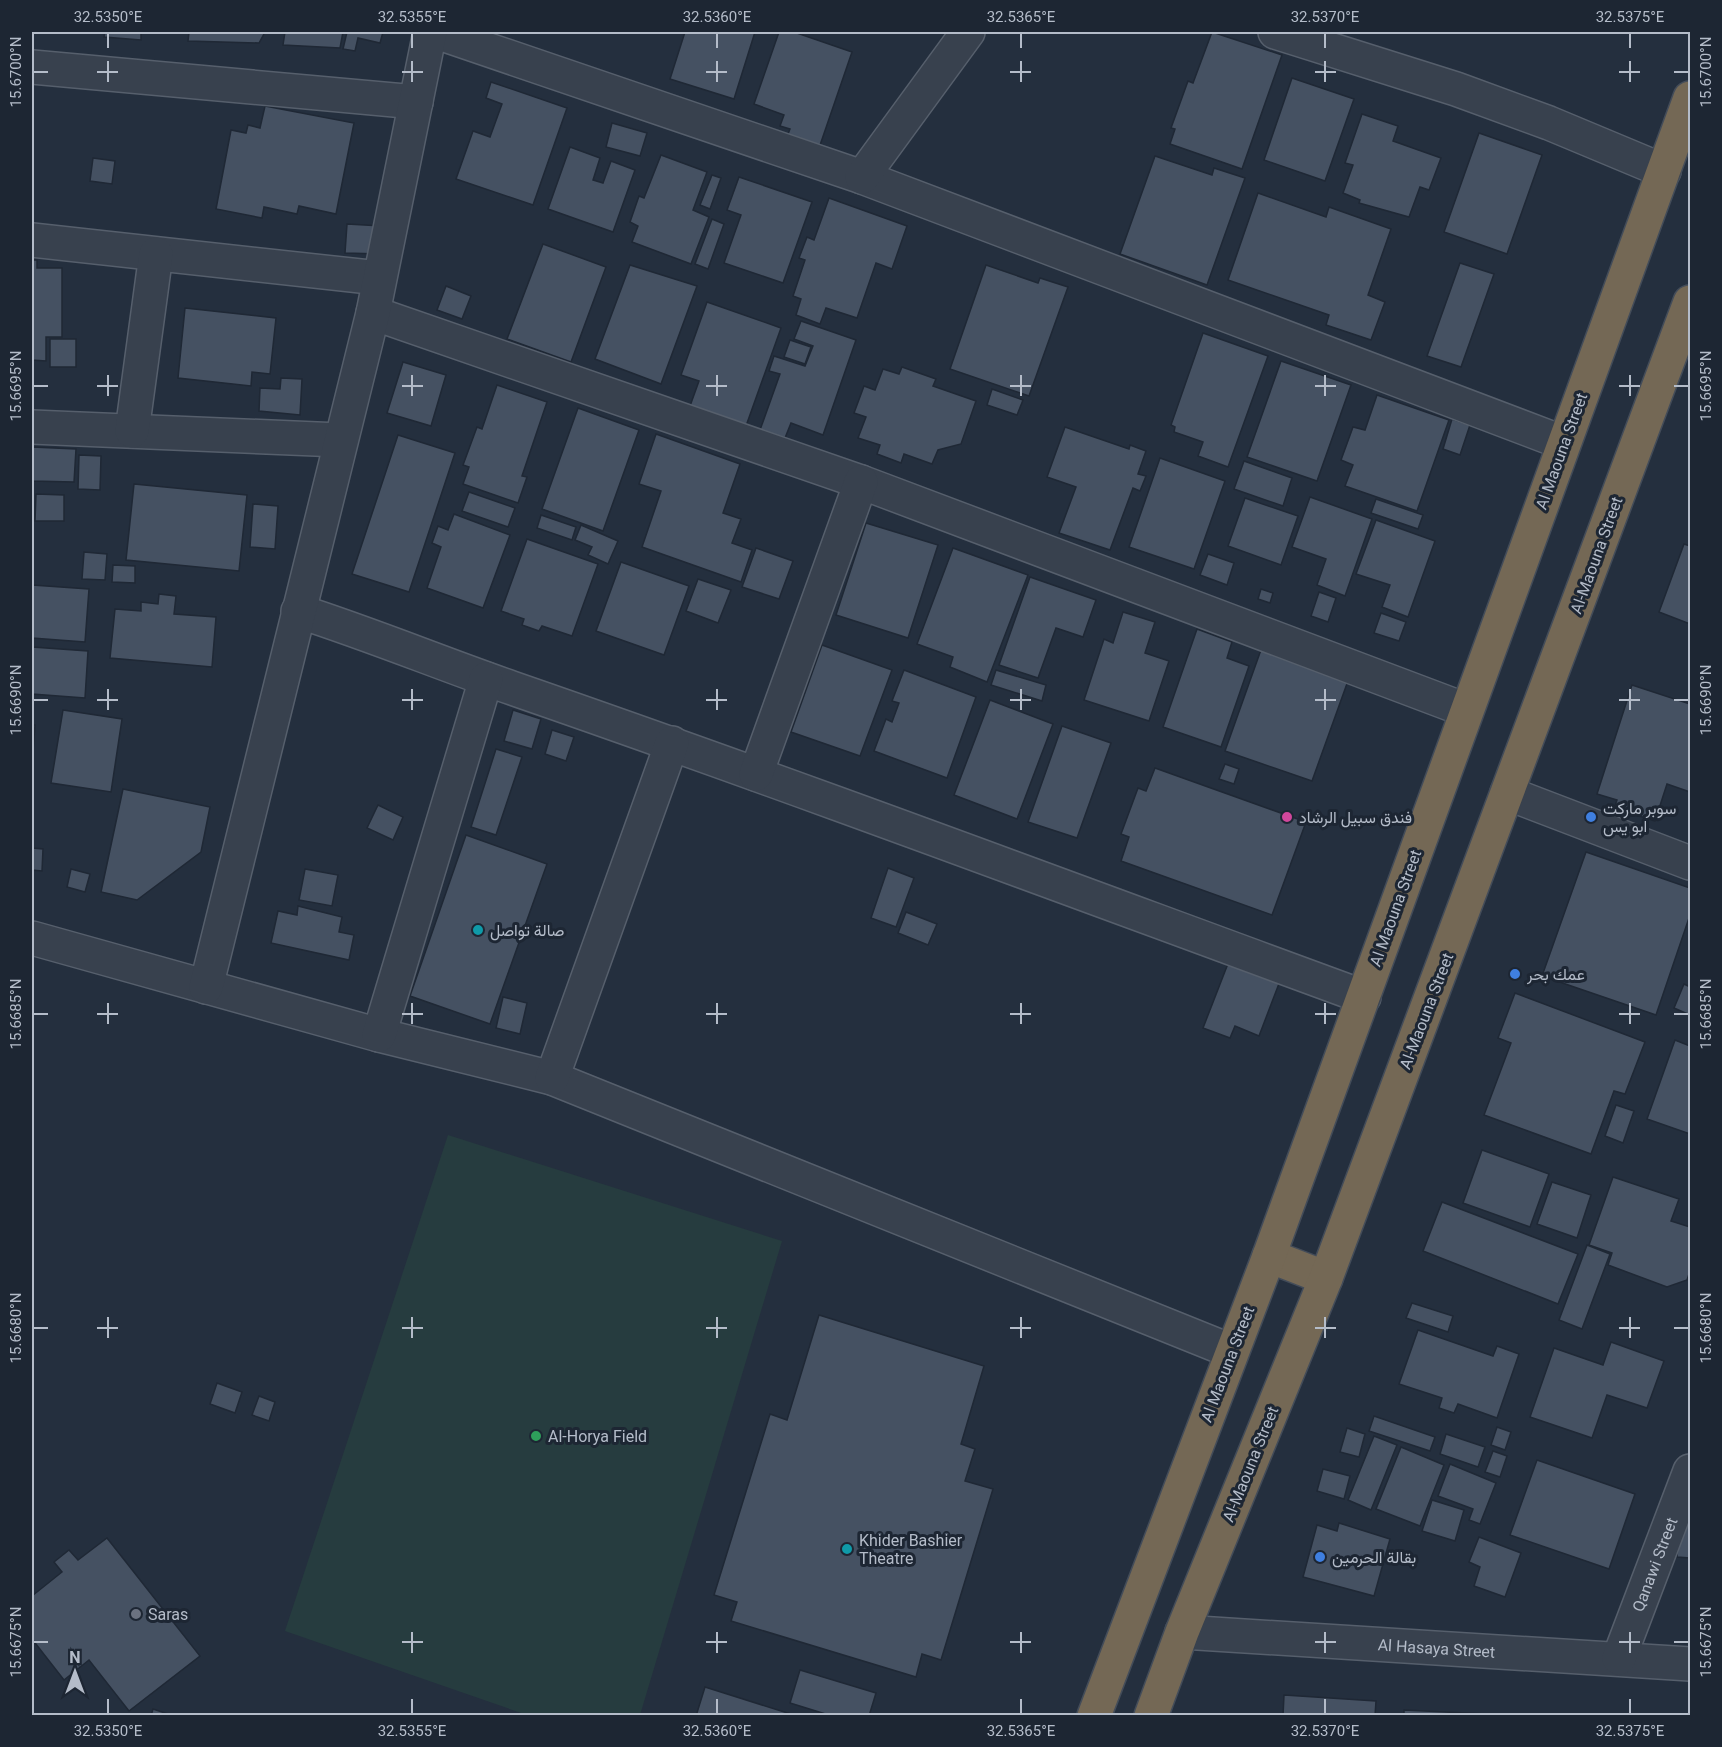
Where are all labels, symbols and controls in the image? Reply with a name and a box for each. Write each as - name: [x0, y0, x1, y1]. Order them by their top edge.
- text: 32.5350°E: [74, 8, 143, 26]
- text: 32.5355°E: [378, 8, 447, 26]
- text: 32.5360°E: [683, 8, 752, 26]
- text: 32.5365°E: [987, 8, 1056, 26]
- text: 32.5370°E: [1291, 8, 1360, 26]
- text: 32.5375°E: [1596, 8, 1665, 26]
- text: 15.6700°N: [7, 37, 25, 107]
- text: 15.6700°N: [1697, 37, 1715, 107]
- text: 15.6695°N: [7, 351, 25, 421]
- text: 15.6695°N: [1697, 351, 1715, 421]
- street label: Al Maouna Street: [1532, 390, 1591, 512]
- street label: Al-Maouna Street: [1566, 494, 1626, 616]
- text: 15.6690°N: [7, 665, 25, 735]
- text: 15.6690°N: [1697, 665, 1715, 735]
- place label: سوبر ماركت ابو يس: [1603, 799, 1676, 837]
- place label: فندق سبيل الرشاد: [1299, 808, 1412, 828]
- marker: فندق سبيل الرشاد: [1280, 810, 1294, 824]
- marker: سوبر ماركت ابو يس: [1584, 810, 1598, 824]
- street label: Al Maouna Street: [1366, 847, 1425, 969]
- place label: صالة تواصل: [490, 921, 564, 941]
- marker: صالة تواصل: [471, 923, 485, 937]
- street label: Al-Maouna Street: [1396, 950, 1457, 1072]
- place label: عمك بحر: [1526, 965, 1585, 985]
- marker: عمك بحر: [1508, 967, 1522, 981]
- text: 15.6685°N: [7, 979, 25, 1049]
- text: 15.6685°N: [1697, 979, 1715, 1049]
- text: 15.6680°N: [7, 1293, 25, 1363]
- text: 15.6680°N: [1697, 1293, 1715, 1363]
- street label: Al Maouna Street: [1197, 1304, 1258, 1425]
- street label: Al-Maouna Street: [1219, 1404, 1282, 1525]
- place label: Al-Horya Field: [548, 1427, 647, 1446]
- marker: Al-Horya Field: [529, 1429, 543, 1443]
- street label: Qanawi Street: [1628, 1515, 1681, 1615]
- place label: Khider Bashier Theatre: [859, 1531, 963, 1568]
- marker: Khider Bashier Theatre: [840, 1542, 854, 1556]
- place label: بقالة الحرمين: [1332, 1548, 1416, 1568]
- marker: بقالة الحرمين: [1313, 1550, 1327, 1564]
- place label: Saras: [148, 1605, 188, 1624]
- text: 15.6675°N: [7, 1607, 25, 1677]
- marker: Saras: [129, 1607, 143, 1621]
- text: 15.6675°N: [1697, 1607, 1715, 1677]
- street label: Al Hasaya Street: [1377, 1635, 1496, 1662]
- north arrow: [45, 1642, 105, 1702]
- text: N: [69, 1648, 81, 1667]
- text: 32.5350°E: [74, 1722, 143, 1740]
- text: 32.5355°E: [378, 1722, 447, 1740]
- text: 32.5360°E: [683, 1722, 752, 1740]
- text: 32.5365°E: [987, 1722, 1056, 1740]
- text: 32.5370°E: [1291, 1722, 1360, 1740]
- text: 32.5375°E: [1596, 1722, 1665, 1740]

